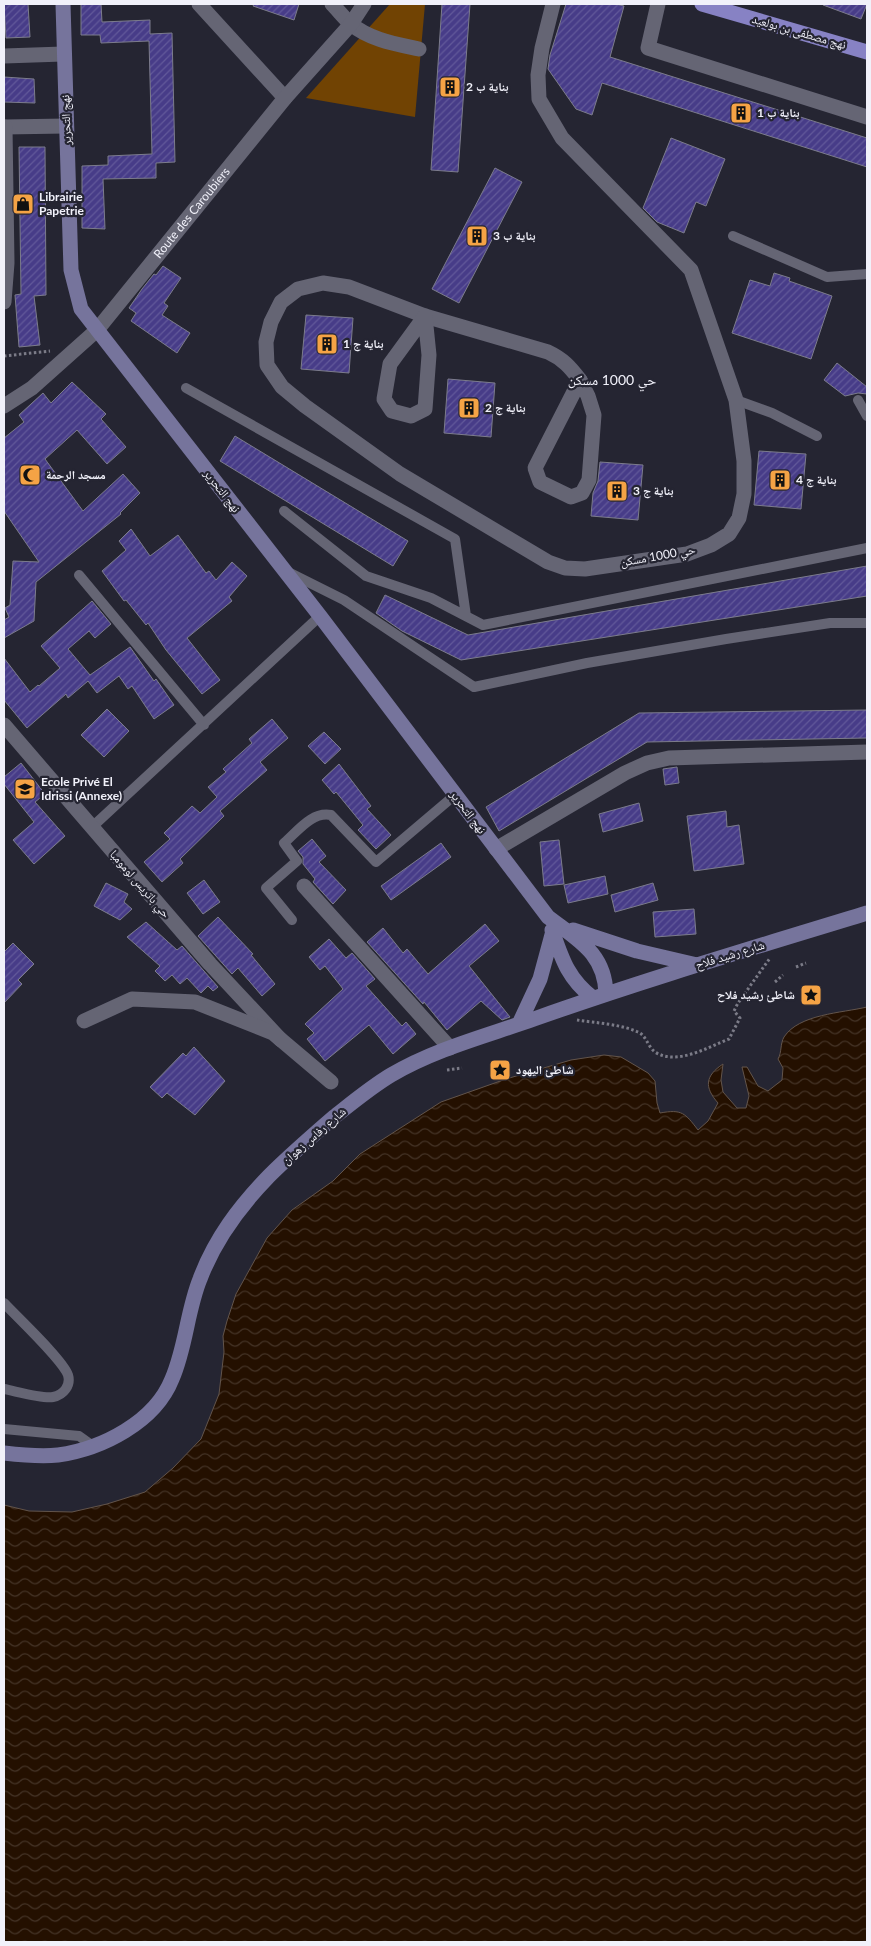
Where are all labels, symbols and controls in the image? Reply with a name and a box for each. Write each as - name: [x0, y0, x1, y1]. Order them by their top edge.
- street label: نهج مصطفى بن بولعيد: [750, 11, 848, 52]
- building icon: بناية ب 2: [438, 75, 462, 99]
- place label: بناية ب 2: [466, 79, 508, 94]
- street label: نهج التحرير: [57, 95, 74, 146]
- building icon: بناية ب 1: [729, 101, 753, 125]
- place label: بناية ب 1: [757, 105, 799, 120]
- street label: Route des Caroubiers: [150, 164, 233, 261]
- place label: Librairie Papetrie: [39, 189, 84, 218]
- shop icon: Librairie Papetrie: [11, 192, 35, 216]
- building icon: بناية ب 3: [465, 224, 489, 248]
- place label: بناية ب 3: [493, 228, 535, 243]
- building icon: بناية ج 1: [315, 332, 339, 356]
- place label: بناية ج 1: [343, 336, 384, 352]
- district label: حي 1000 مسكن: [568, 371, 656, 392]
- building icon: بناية ج 2: [457, 396, 481, 420]
- place label: بناية ج 2: [485, 400, 526, 416]
- mosque icon: مسجد الرحمة: [18, 463, 42, 487]
- street label: نهج التحرير: [200, 465, 244, 515]
- place label: مسجد الرحمة: [46, 467, 106, 482]
- building icon: بناية ج 4: [768, 468, 792, 492]
- place label: بناية ج 4: [796, 472, 837, 488]
- building icon: بناية ج 3: [605, 479, 629, 503]
- place label: بناية ج 3: [633, 483, 674, 499]
- street label: حي 1000 مسكن: [619, 541, 697, 572]
- place label: Ecole Privé El Idrissi (Annexe): [41, 774, 122, 803]
- school or university icon: Ecole Privé El Idrissi (Annexe): [13, 777, 37, 801]
- street label: نهج التحرير: [446, 786, 490, 836]
- street label: حي باتريس لومومبا: [105, 847, 174, 923]
- street label: شارع رشيد فلاح: [693, 937, 767, 973]
- place icon: شاطئ رشيد فلاح: [799, 983, 823, 1007]
- place label: شاطئ رشيد فلاح: [717, 987, 795, 1003]
- place icon: شاطئ اليهود: [488, 1058, 512, 1082]
- place label: شاطئ اليهود: [516, 1062, 574, 1078]
- street label: شارع رفاس زهوان: [279, 1104, 350, 1168]

